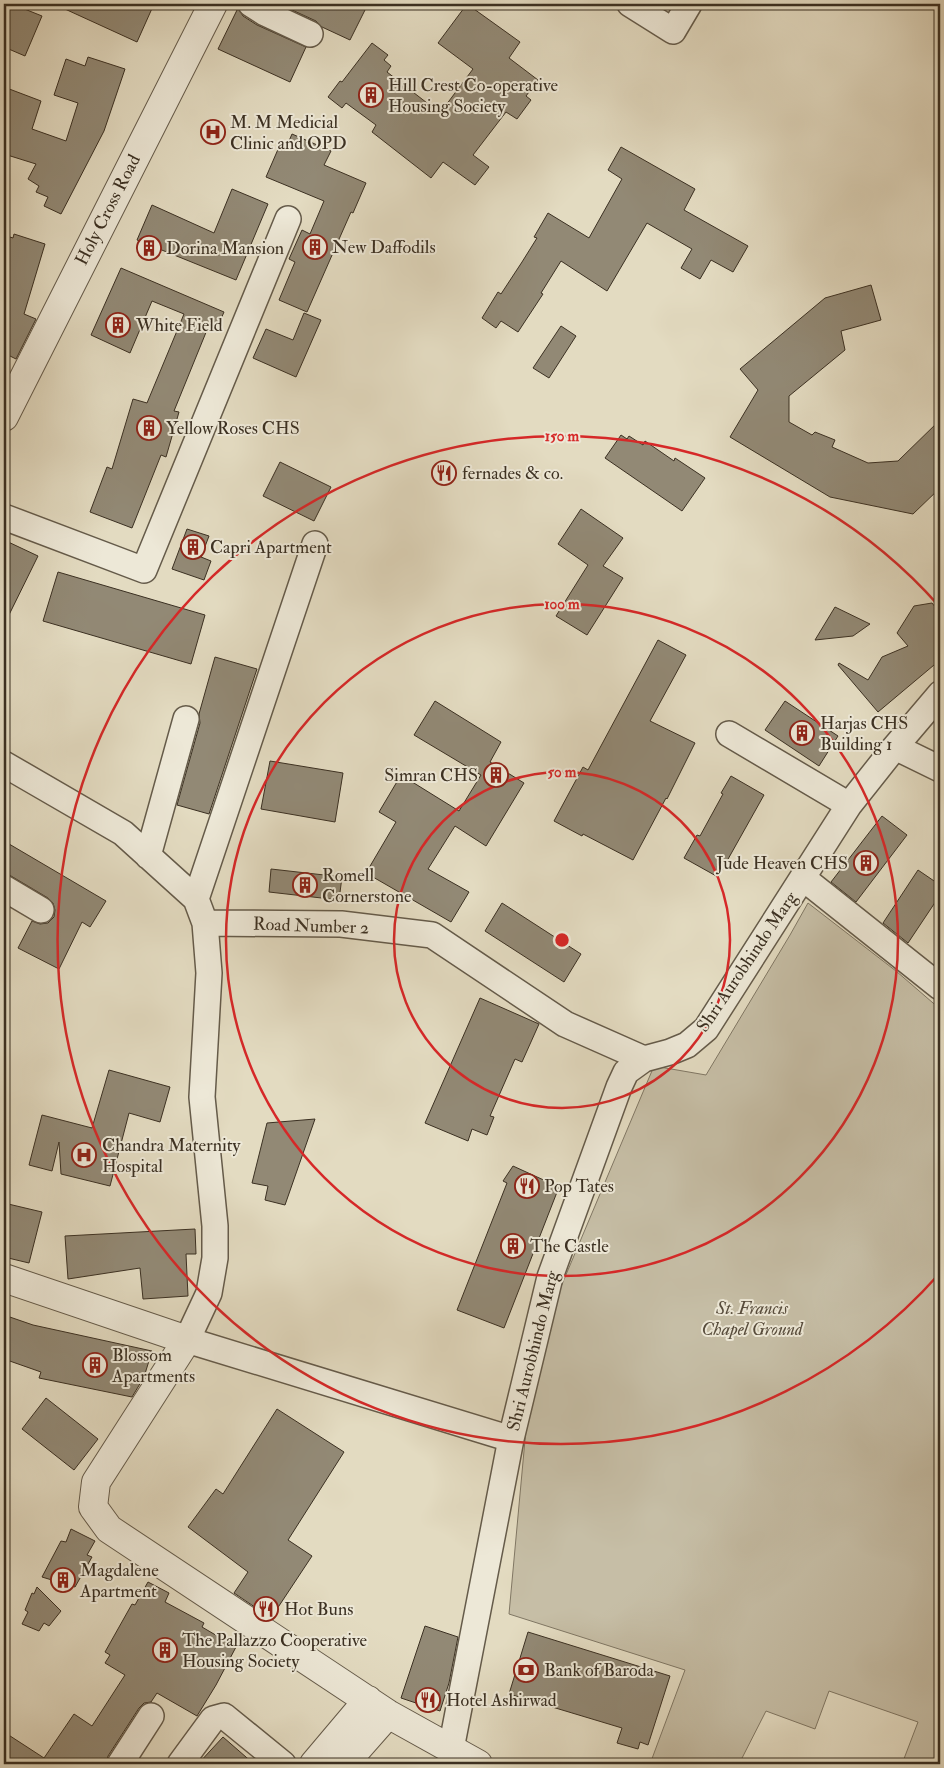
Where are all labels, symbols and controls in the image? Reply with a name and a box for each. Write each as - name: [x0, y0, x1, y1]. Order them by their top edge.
- place label: Hill Crest Co-operative Housing Society: [388, 74, 559, 118]
- building icon: Hill Crest Co-operative Housing Society: [358, 82, 384, 108]
- place label: M. M Medicial Clinic and OPD: [230, 111, 347, 155]
- hospital icon: M. M Medicial Clinic and OPD: [200, 119, 226, 145]
- street label: Holy Cross Road: [70, 151, 146, 269]
- building icon: New Daffodils: [302, 234, 328, 260]
- building icon: Dorina Mansion: [136, 235, 162, 261]
- place label: New Daffodils: [332, 236, 436, 259]
- place label: Dorina Mansion: [166, 237, 284, 260]
- building icon: White Field: [105, 312, 131, 338]
- place label: White Field: [135, 314, 223, 337]
- building icon: Yellow Roses CHS: [136, 415, 162, 441]
- place label: Yellow Roses CHS: [166, 417, 300, 440]
- text: 150 m: [545, 427, 579, 446]
- restaurant icon: fernades & co.: [431, 460, 457, 486]
- place label: fernades & co.: [462, 462, 563, 485]
- building icon: Capri Apartment: [180, 534, 206, 560]
- place label: Capri Apartment: [210, 536, 332, 559]
- text: 100 m: [544, 595, 580, 614]
- place label: Harjas CHS Building 1: [820, 712, 908, 756]
- building icon: Harjas CHS Building 1: [789, 720, 815, 746]
- building icon: Simran CHS: [483, 762, 509, 788]
- text: 50 m: [548, 763, 577, 782]
- place label: Simran CHS: [384, 764, 478, 787]
- building icon: Jude Heaven CHS: [853, 850, 879, 876]
- place label: Jude Heaven CHS: [715, 852, 848, 875]
- place label: Romell Cornerstone: [322, 864, 412, 908]
- building icon: Romell Cornerstone: [292, 872, 318, 898]
- street label: Shri Aurobhindo Marg: [691, 886, 803, 1037]
- street label: Road Number 2: [252, 912, 370, 940]
- centre of rings: [553, 931, 571, 949]
- place label: Chandra Maternity Hospital: [102, 1134, 242, 1178]
- hospital icon: Chandra Maternity Hospital: [71, 1142, 97, 1168]
- restaurant icon: Pop Tates: [514, 1173, 540, 1199]
- place label: Pop Tates: [544, 1175, 614, 1198]
- building icon: The Castle: [500, 1233, 526, 1259]
- place label: The Castle: [530, 1235, 609, 1258]
- street label: Shri Aurobhindo Marg: [502, 1267, 564, 1434]
- park label: St. Francis Chapel Ground: [701, 1297, 804, 1341]
- place label: Blossom Apartments: [111, 1344, 195, 1388]
- building icon: Blossom Apartments: [82, 1352, 108, 1378]
- place label: Magdalene Apartment: [79, 1559, 159, 1603]
- building icon: Magdalene Apartment: [50, 1567, 76, 1593]
- restaurant icon: Hot Buns: [253, 1596, 279, 1622]
- place label: Hot Buns: [284, 1598, 353, 1621]
- place label: The Pallazzo Cooperative Housing Society: [182, 1629, 368, 1673]
- building icon: The Pallazzo Cooperative Housing Society: [152, 1637, 178, 1663]
- bank icon: Bank of Baroda: [513, 1657, 539, 1683]
- place label: Bank of Baroda: [544, 1659, 655, 1682]
- restaurant icon: Hotel Ashirwad: [415, 1687, 441, 1713]
- place label: Hotel Ashirwad: [446, 1689, 557, 1712]

